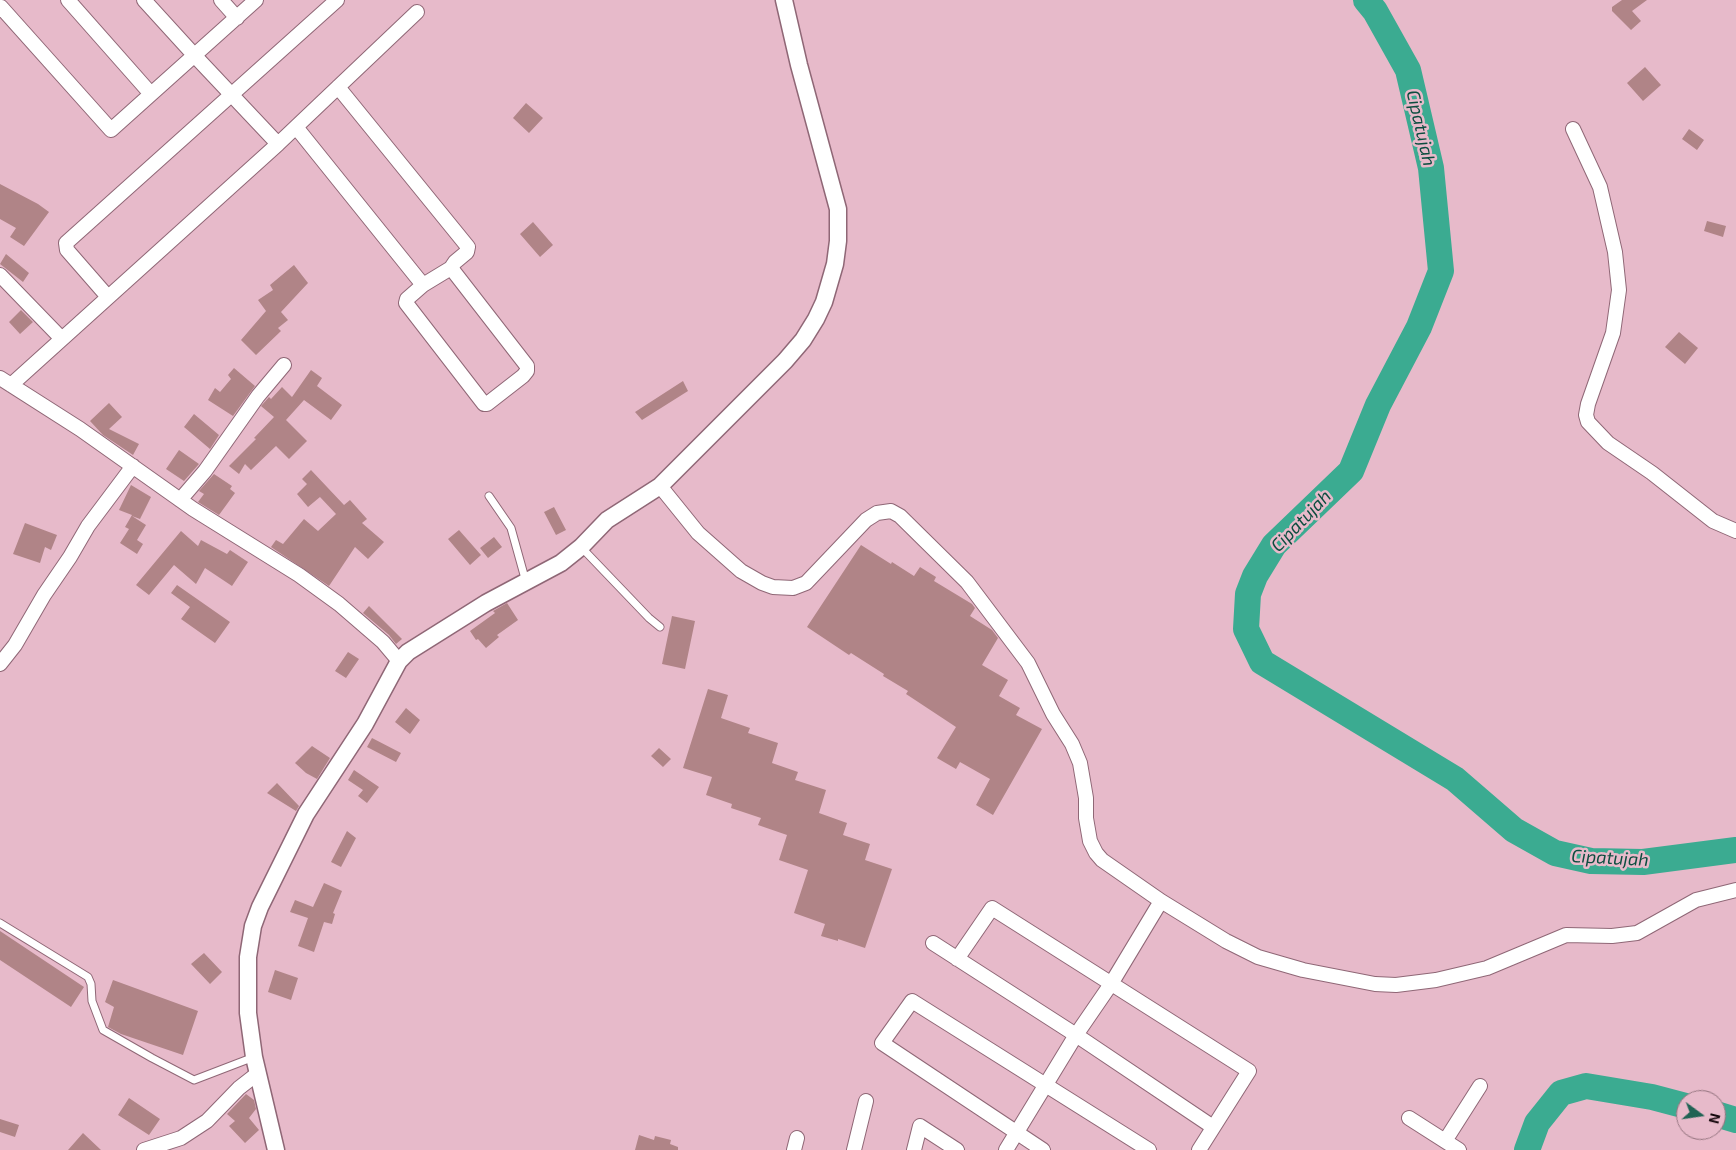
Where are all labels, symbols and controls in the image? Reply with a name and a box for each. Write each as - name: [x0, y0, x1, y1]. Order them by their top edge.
- water label: Cipatujah: [1402, 88, 1440, 168]
- water label: Cipatujah: [1266, 486, 1336, 556]
- water label: Cipatujah: [1571, 845, 1649, 871]
- north arrow: [1676, 1090, 1726, 1140]
- text: N: [1706, 1112, 1725, 1125]

